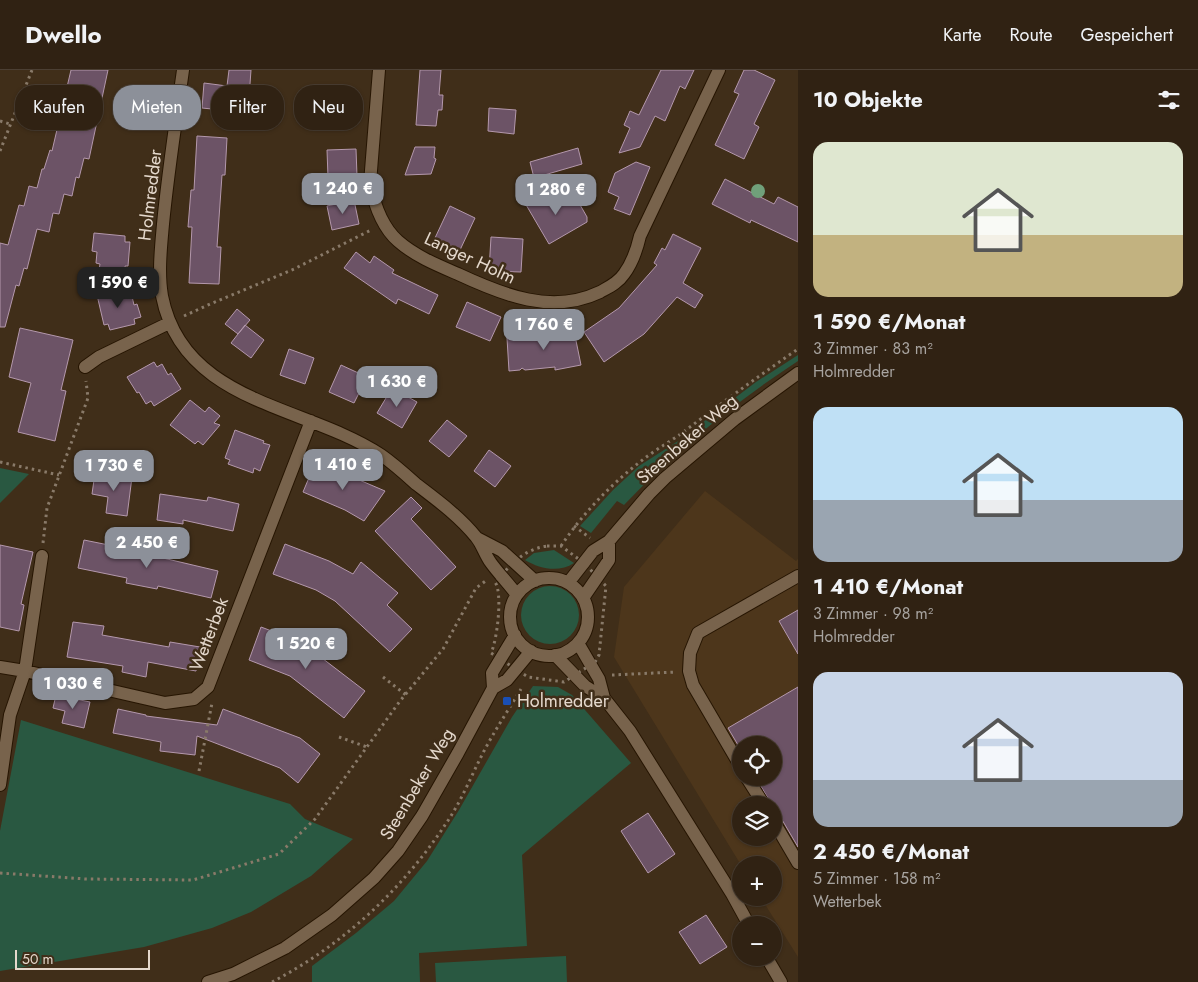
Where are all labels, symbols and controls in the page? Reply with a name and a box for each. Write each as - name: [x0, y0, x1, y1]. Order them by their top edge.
- text: Dwello: [25, 17, 102, 52]
- text: Karte: [943, 22, 982, 48]
- text: Route: [1010, 22, 1052, 48]
- text: Gespeichert: [1080, 22, 1173, 48]
- chip: Kaufen: [15, 85, 103, 130]
- chip: Mieten: [113, 85, 201, 130]
- chip: Filter: [211, 85, 284, 130]
- chip: Neu: [294, 85, 363, 130]
- text: 10 Objekte: [813, 85, 923, 115]
- icon: filters: [1155, 86, 1183, 114]
- street label: Holmredder: [131, 147, 169, 242]
- pin: 1 240 €: [297, 172, 389, 215]
- pin: 1 280 €: [510, 174, 602, 216]
- icon: home: [953, 175, 1043, 265]
- text: 1 240 €: [313, 177, 373, 200]
- text: 1 280 €: [526, 178, 586, 201]
- street label: Langer Holm: [420, 225, 520, 291]
- pin: 1 590 €: [72, 266, 164, 309]
- text: 1 590 €: [88, 271, 148, 294]
- text: 1 590 €/Monat: [813, 307, 965, 337]
- pin: 1 760 €: [498, 308, 590, 351]
- text: 1 760 €: [514, 313, 574, 336]
- text: 3 Zimmer · 83 m²: [813, 337, 933, 360]
- text: Holmredder: [813, 360, 895, 383]
- pin: 1 630 €: [351, 366, 443, 408]
- text: 1 630 €: [367, 370, 427, 393]
- street label: Steenbeker Weg: [631, 388, 743, 490]
- icon: home: [953, 440, 1043, 530]
- pin: 1 410 €: [297, 448, 389, 491]
- pin: 1 730 €: [68, 450, 160, 492]
- text: 1 410 €: [314, 453, 372, 476]
- text: 1 730 €: [85, 454, 143, 477]
- pin: 2 450 €: [101, 526, 193, 569]
- text: 2 450 €: [116, 531, 178, 554]
- text: 1 410 €/Monat: [813, 572, 963, 602]
- street label: Wetterbek: [183, 593, 235, 675]
- text: 3 Zimmer · 98 m²: [813, 602, 933, 625]
- text: Holmredder: [813, 625, 895, 648]
- pin: 1 520 €: [260, 628, 352, 670]
- text: 1 520 €: [276, 632, 336, 655]
- pin: 1 030 €: [27, 668, 119, 710]
- text: 1 030 €: [43, 672, 103, 695]
- place label: Holmredder: [517, 688, 610, 714]
- marker: Holmredder: [501, 695, 513, 707]
- icon: home: [953, 705, 1043, 795]
- street label: Steenbeker Weg: [373, 723, 461, 845]
- map controls: [732, 736, 782, 966]
- button: locate: [732, 736, 782, 786]
- button: layers: [732, 796, 782, 846]
- text: 2 450 €/Monat: [813, 837, 969, 867]
- button: +: [732, 856, 782, 906]
- text: 5 Zimmer · 158 m²: [813, 867, 941, 890]
- text: Wetterbek: [813, 890, 882, 913]
- button: −: [732, 916, 782, 966]
- scale bar: [15, 947, 150, 970]
- text: 50 m: [22, 949, 53, 969]

